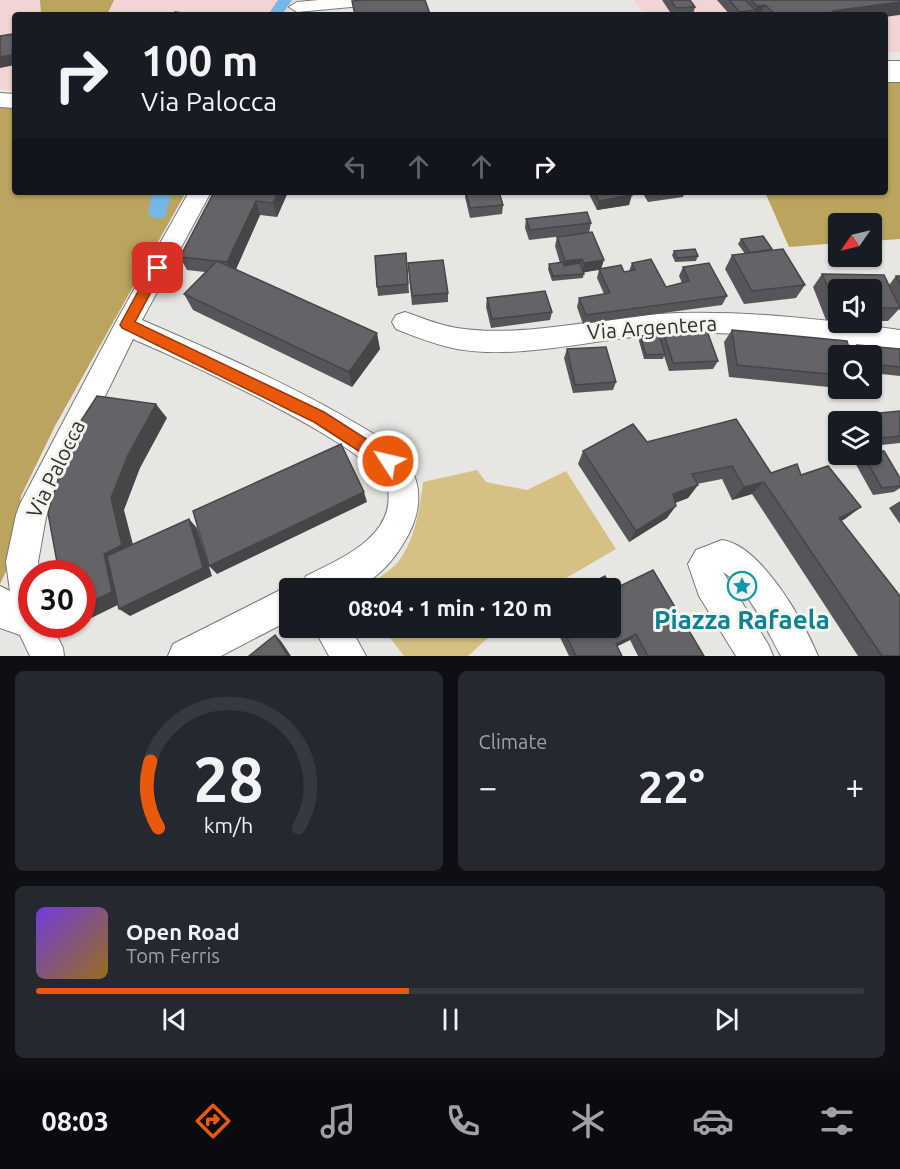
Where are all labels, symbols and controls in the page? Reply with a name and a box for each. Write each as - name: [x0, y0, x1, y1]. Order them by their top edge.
- icon: right: [42, 36, 120, 114]
- text: 100 m: [141, 37, 258, 84]
- text: Via Palocca: [141, 86, 277, 116]
- icon: left: [339, 150, 372, 183]
- icon: ahead: [402, 150, 435, 183]
- icon: ahead: [465, 150, 498, 183]
- icon: right: [528, 150, 561, 183]
- north arrow: [828, 213, 882, 267]
- map controls: [828, 213, 882, 465]
- pin: [132, 242, 183, 293]
- icon: arrive: [141, 251, 174, 284]
- button: sound: [828, 279, 882, 333]
- street label: Via Argentera: [586, 310, 718, 344]
- button: search: [828, 345, 882, 399]
- button: layers: [828, 411, 882, 465]
- street label: Via Palocca: [21, 416, 89, 521]
- position arrow: [356, 429, 420, 493]
- speed limit sign: 30: [18, 560, 96, 638]
- place icon: Piazza Rafaela: [726, 570, 758, 602]
- text: 08:04 · 1 min · 120 m: [348, 595, 552, 620]
- place label: Piazza Rafaela: [654, 605, 830, 634]
- text: Climate: [479, 730, 547, 753]
- text: 28: [194, 744, 264, 814]
- text: 22°: [638, 761, 705, 812]
- text: −: [479, 768, 497, 805]
- text: +: [845, 768, 864, 805]
- text: km/h: [204, 813, 253, 837]
- text: Open Road: [126, 919, 240, 944]
- text: Tom Ferris: [126, 944, 220, 967]
- icon: previous: [158, 1003, 191, 1036]
- icon: pause: [434, 1003, 467, 1036]
- icon: next: [710, 1003, 743, 1036]
- icon: directions: [192, 1100, 234, 1142]
- icon: music: [317, 1100, 359, 1142]
- icon: phone: [442, 1100, 484, 1142]
- icon: climate: [567, 1100, 609, 1142]
- icon: car: [692, 1100, 734, 1142]
- icon: filters: [816, 1100, 858, 1142]
- text: 08:03: [41, 1106, 109, 1136]

